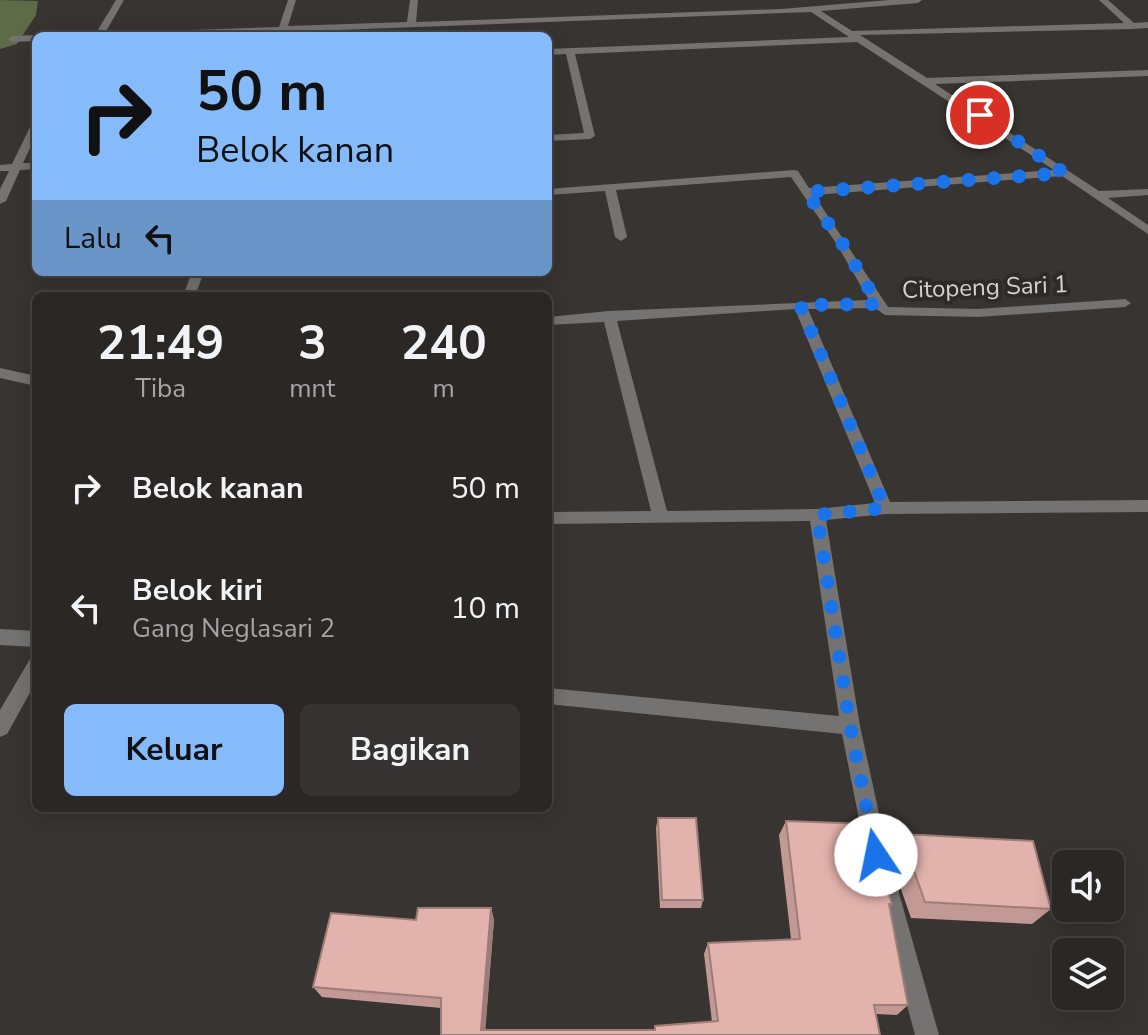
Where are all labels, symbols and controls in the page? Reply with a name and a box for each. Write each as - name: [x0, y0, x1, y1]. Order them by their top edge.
- text: 50 m: [196, 53, 327, 130]
- icon: right: [64, 64, 168, 168]
- pin: [946, 81, 1014, 149]
- icon: arrive: [958, 93, 1002, 137]
- text: Belok kanan: [196, 126, 394, 175]
- icon: left: [138, 216, 182, 260]
- text: Lalu: [64, 218, 122, 259]
- street label: Citopeng Sari 1: [901, 268, 1069, 306]
- text: 21:49: [97, 310, 224, 376]
- text: 3: [298, 310, 327, 376]
- text: 240: [400, 310, 487, 376]
- text: Tiba: [135, 371, 186, 406]
- text: mnt: [289, 371, 335, 406]
- text: m: [433, 371, 455, 406]
- icon: right: [64, 466, 108, 510]
- text: Belok kanan: [132, 468, 304, 509]
- text: 50 m: [451, 468, 520, 509]
- text: Belok kiri: [132, 570, 263, 611]
- icon: left: [64, 586, 108, 630]
- text: 10 m: [451, 588, 520, 629]
- text: Gang Neglasari 2: [132, 611, 335, 646]
- button: Keluar: [64, 704, 284, 796]
- button: Bagikan: [300, 704, 520, 796]
- position arrow: [834, 813, 918, 897]
- map controls: [1052, 850, 1124, 1010]
- button: sound: [1052, 850, 1124, 922]
- button: layers: [1052, 938, 1124, 1010]

